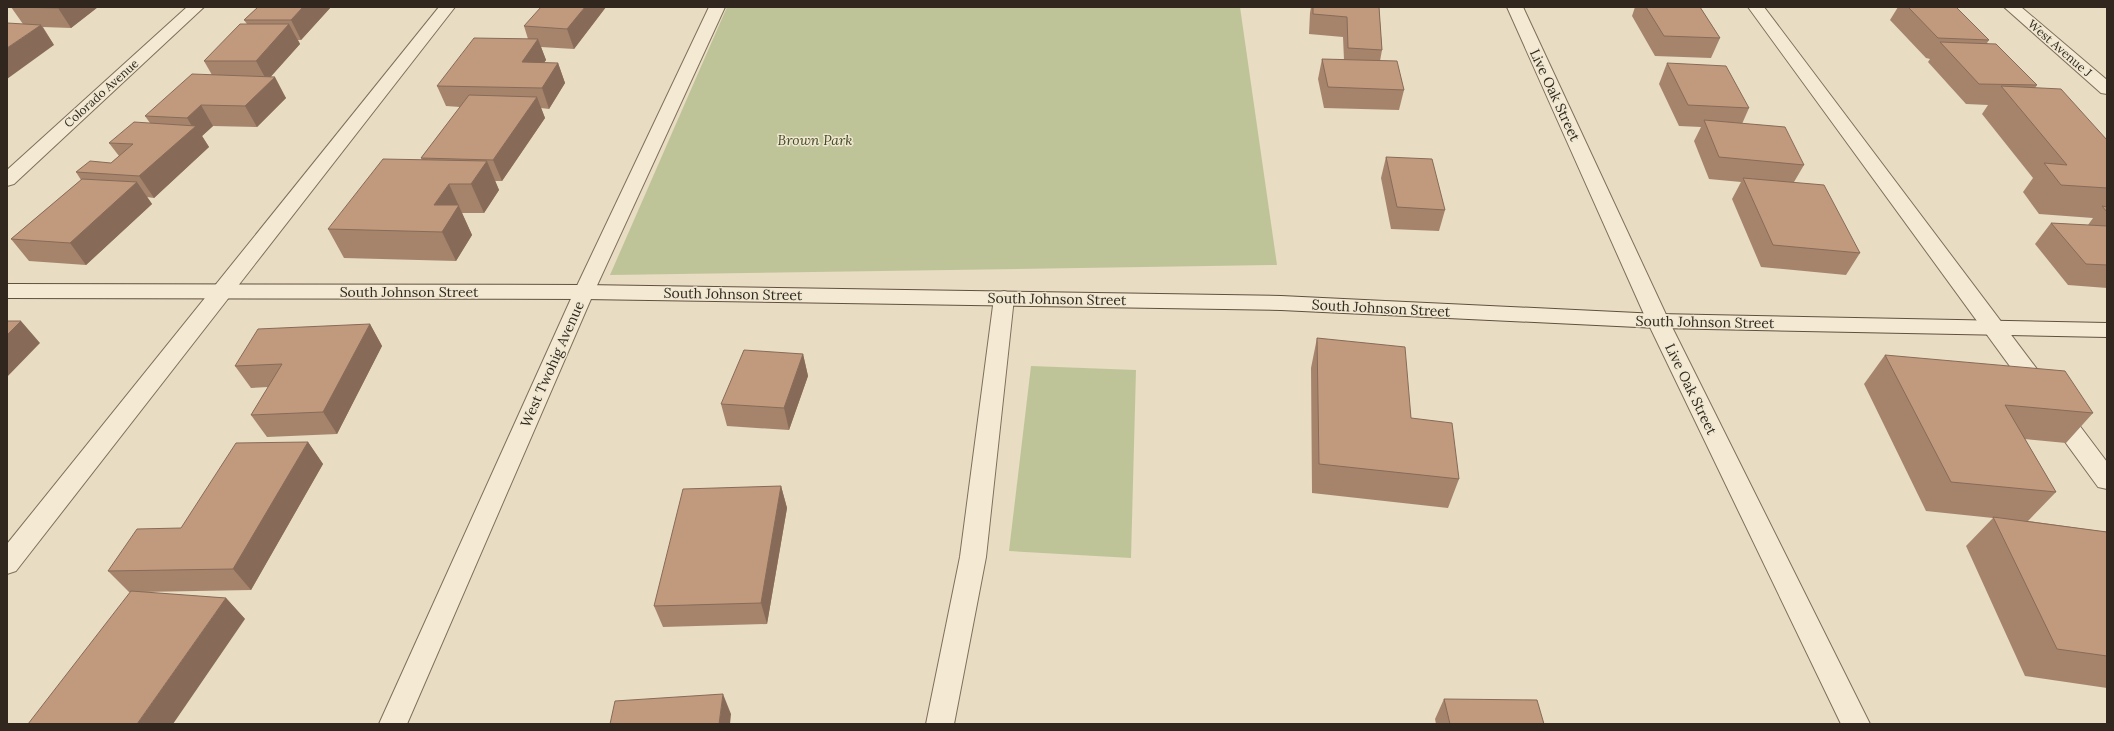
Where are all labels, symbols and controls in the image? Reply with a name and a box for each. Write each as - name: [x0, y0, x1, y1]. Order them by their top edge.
- street label: West Avenue J: [2025, 16, 2095, 80]
- street label: Live Oak Street: [1526, 46, 1584, 144]
- street label: Colorado Avenue: [61, 55, 142, 130]
- park label: Brown Park: [777, 131, 853, 149]
- street label: South Johnson Street: [340, 283, 479, 301]
- street label: South Johnson Street: [663, 284, 803, 304]
- street label: South Johnson Street: [987, 289, 1127, 309]
- street label: South Johnson Street: [1311, 295, 1451, 321]
- street label: West Twohig Avenue: [516, 298, 588, 430]
- street label: South Johnson Street: [1635, 312, 1775, 332]
- street label: Live Oak Street: [1661, 340, 1721, 438]

